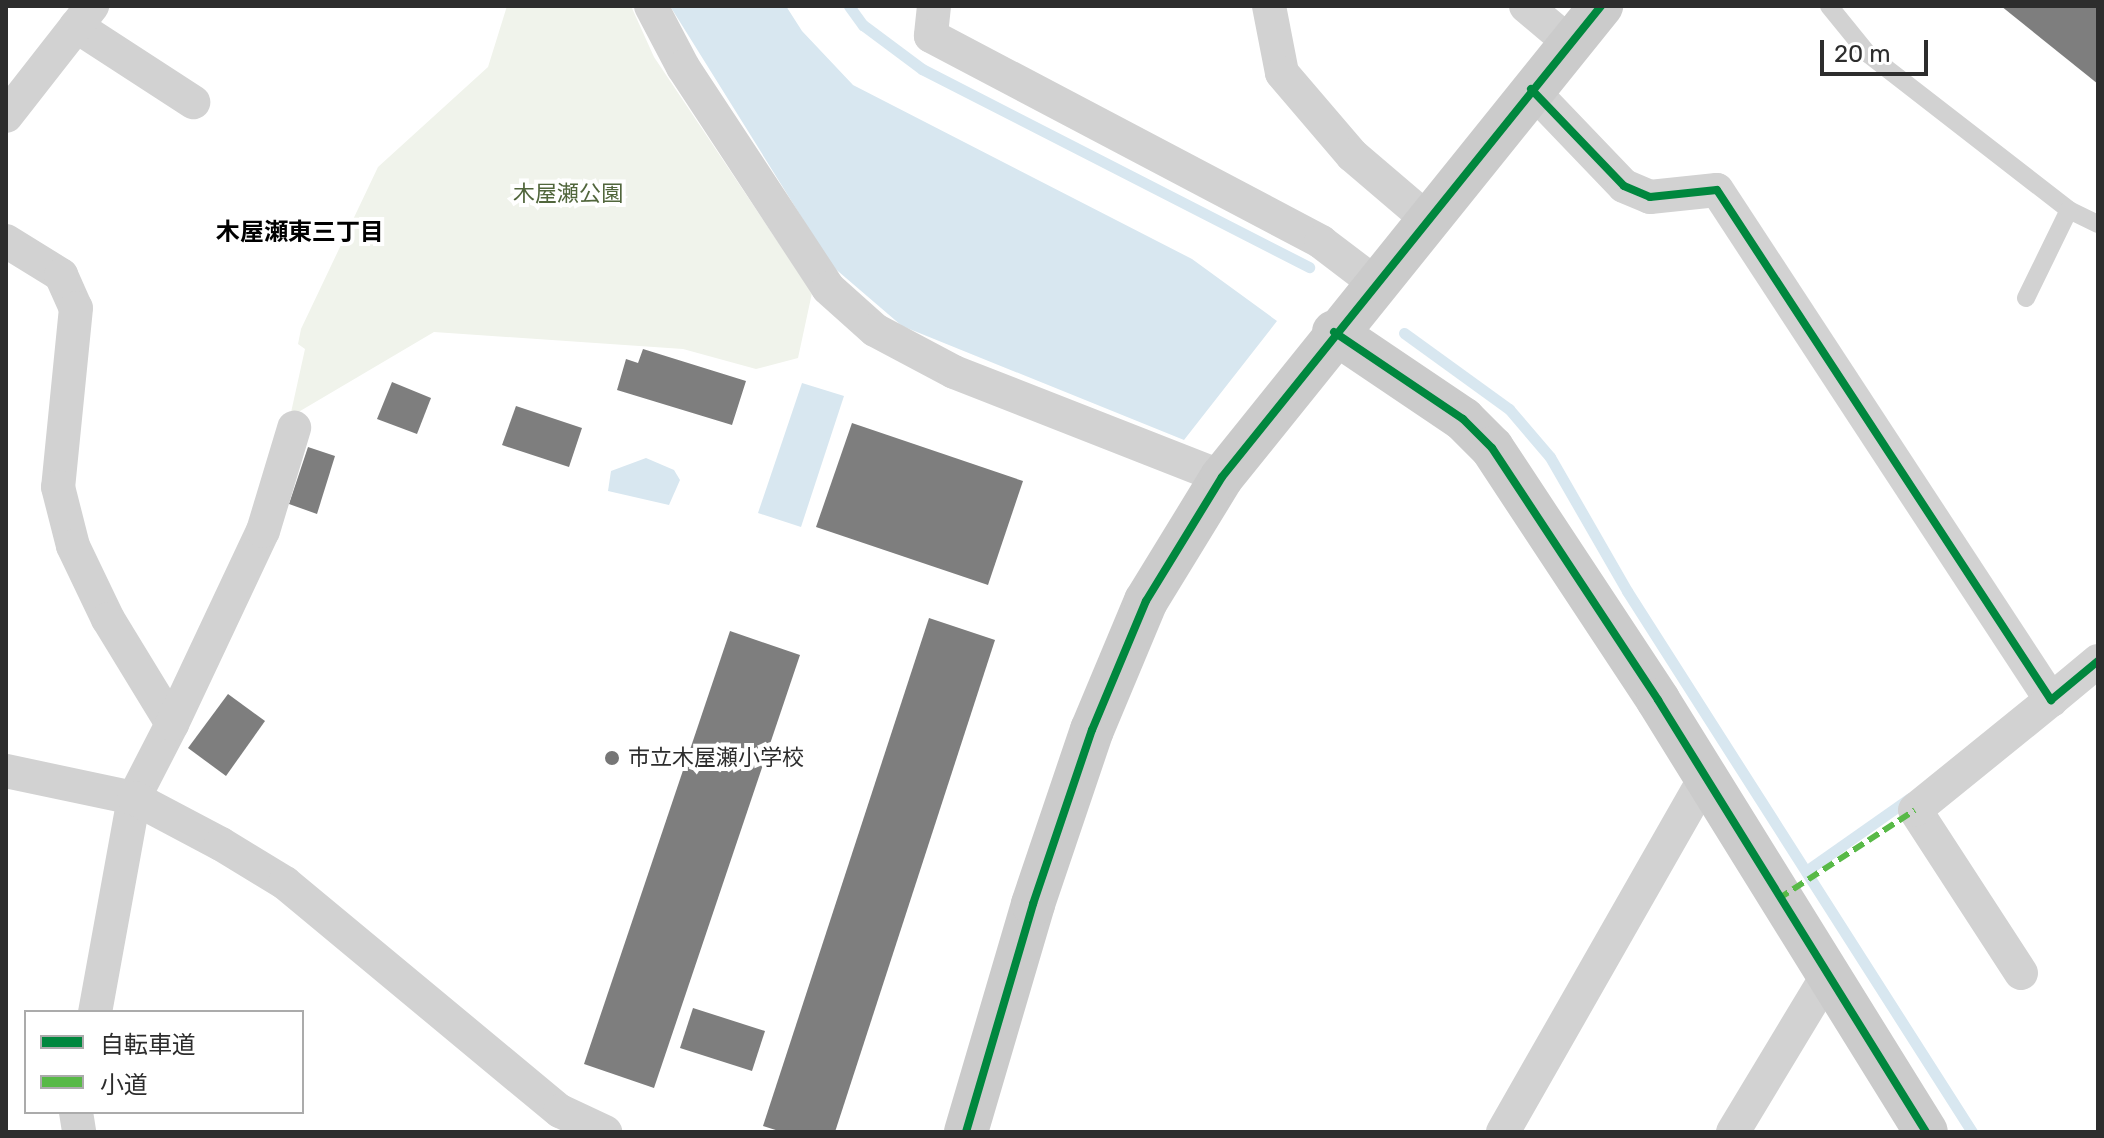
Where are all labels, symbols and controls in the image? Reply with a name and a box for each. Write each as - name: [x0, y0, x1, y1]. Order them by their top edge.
- scale bar: [1824, 24, 1932, 74]
- text: 20 m: [1834, 40, 1891, 68]
- park label: 木屋瀬公園: [513, 181, 623, 207]
- district label: 木屋瀬東三丁目: [216, 219, 384, 247]
- place label: 市立木屋瀬小学校: [628, 745, 804, 771]
- marker: 市立木屋瀬小学校: [603, 749, 621, 767]
- legend: [24, 1010, 304, 1114]
- text: 自転車道: [100, 1031, 196, 1059]
- text: 小道: [100, 1071, 148, 1099]

